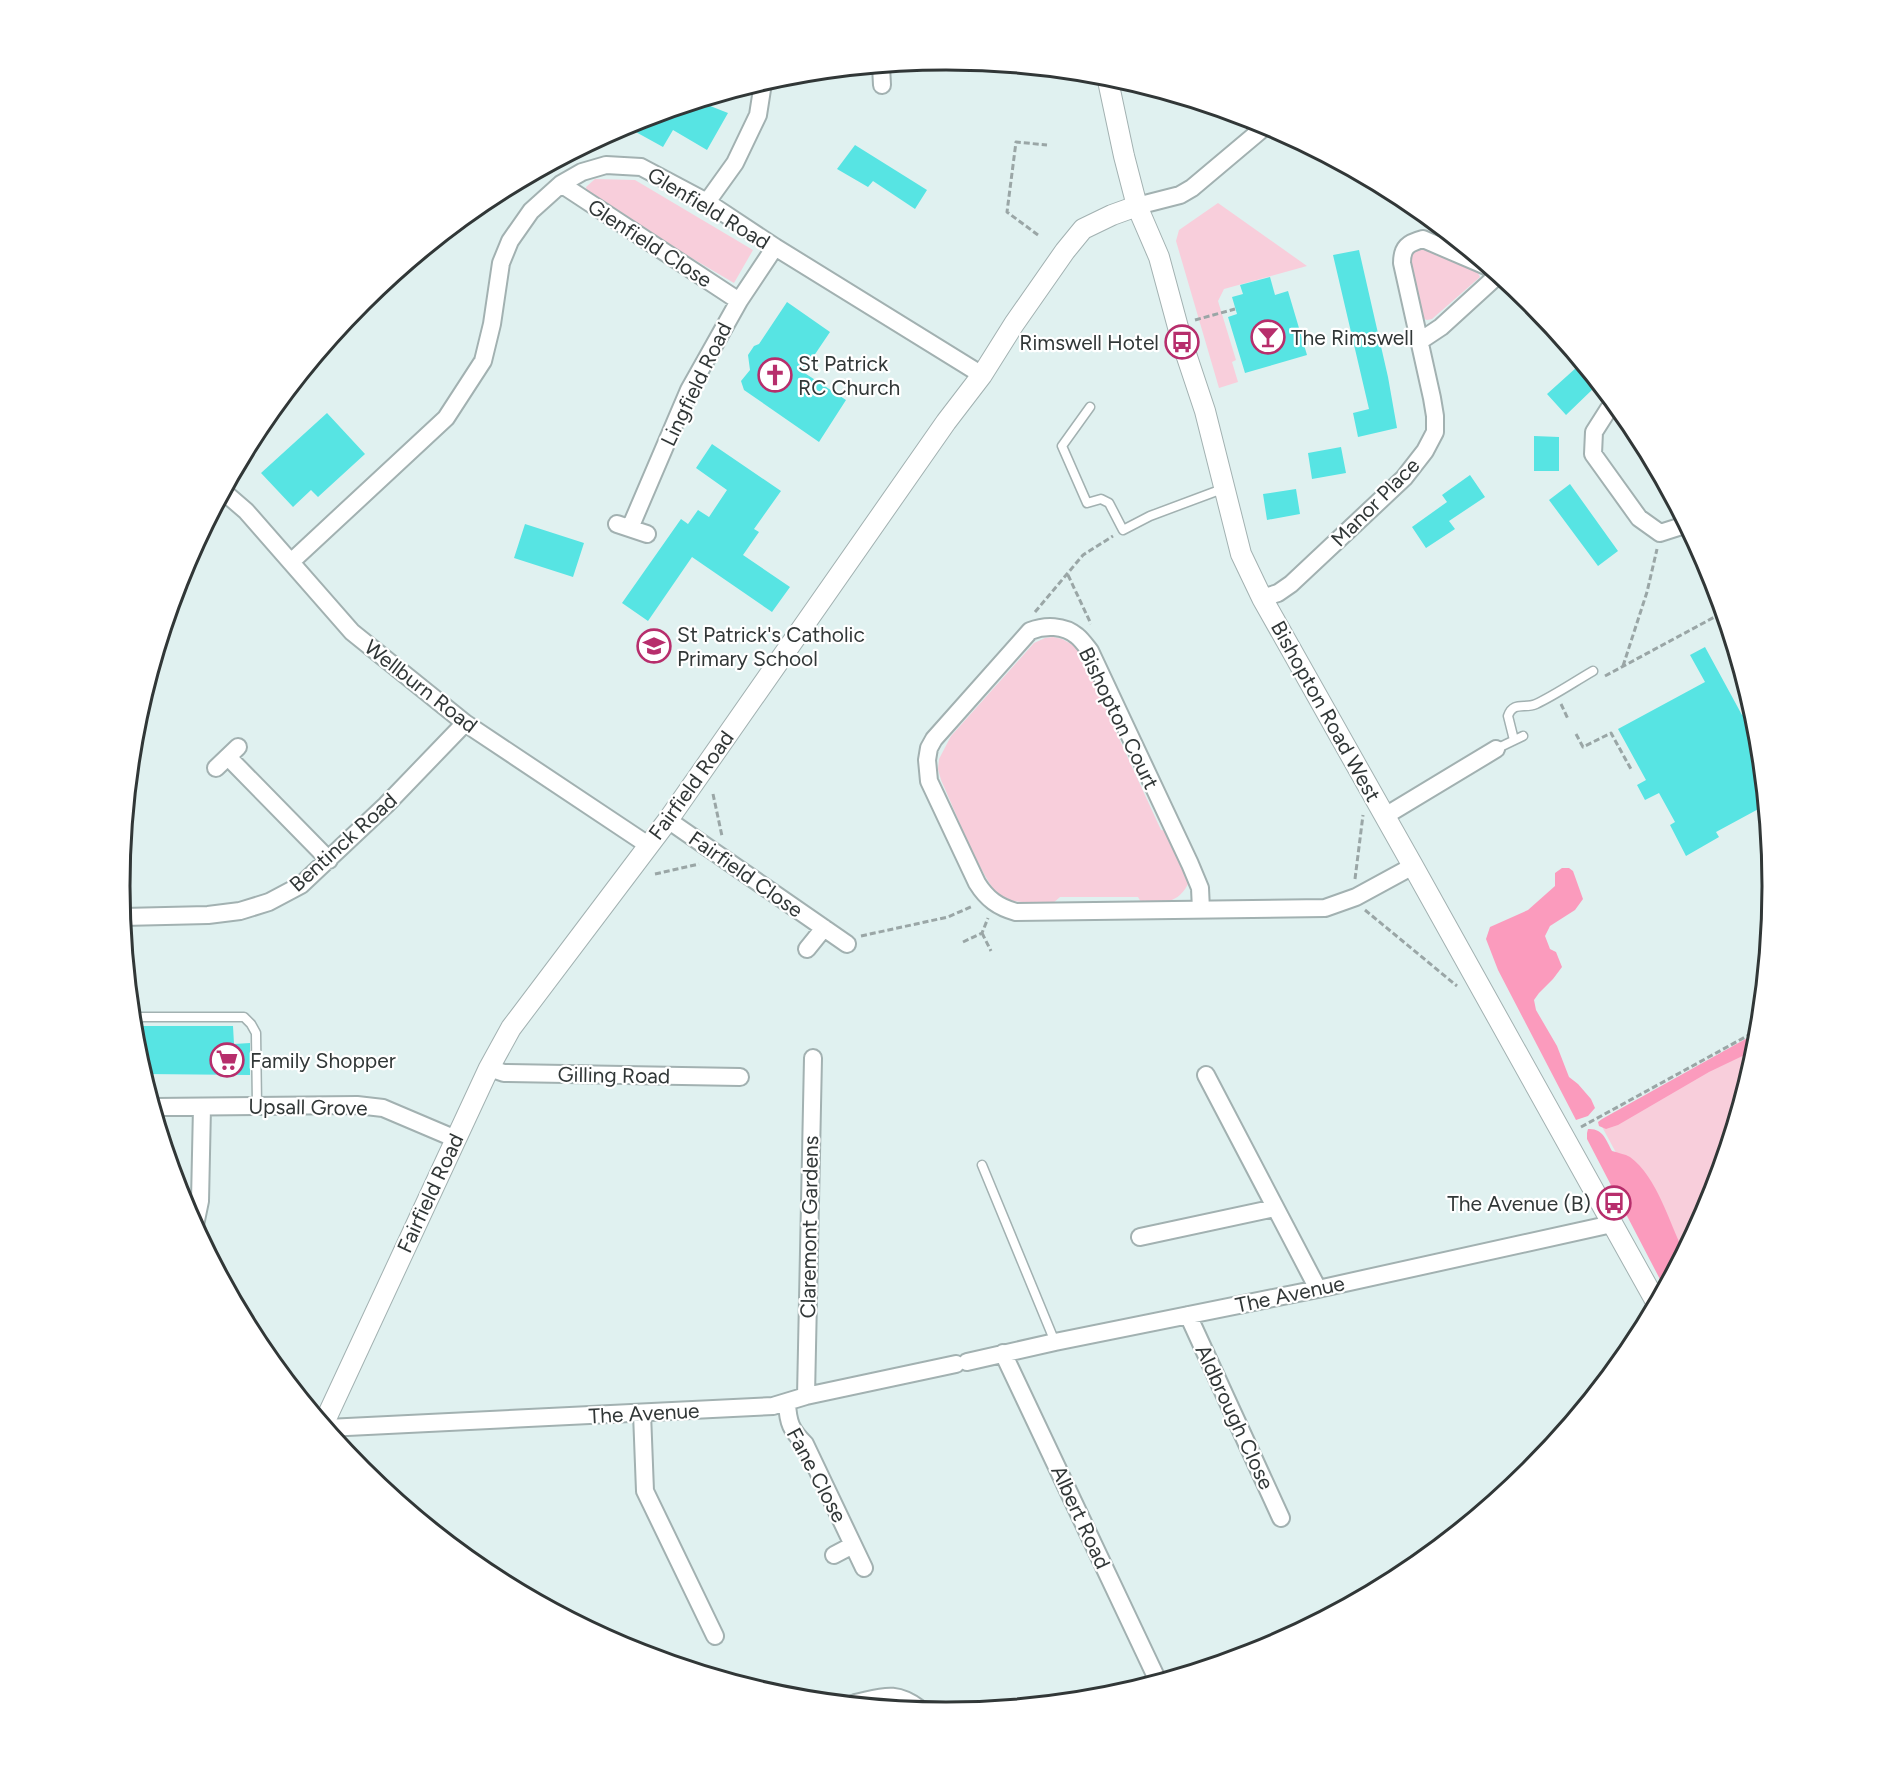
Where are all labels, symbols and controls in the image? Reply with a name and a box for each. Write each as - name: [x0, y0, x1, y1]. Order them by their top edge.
- street label: Glenfield Road: [643, 162, 775, 254]
- street label: Glenfield Close: [583, 194, 717, 292]
- street label: Lingfield Road: [655, 318, 737, 450]
- bar icon: The Rimswell: [1250, 319, 1286, 355]
- bus stop icon: Rimswell Hotel: [1164, 324, 1200, 360]
- place label: The Rimswell: [1291, 325, 1414, 350]
- place label: Rimswell Hotel: [1019, 330, 1159, 355]
- place label: St Patrick RC Church: [798, 351, 900, 400]
- church icon: St Patrick RC Church: [757, 357, 793, 393]
- street label: Manor Place: [1326, 453, 1424, 551]
- street label: Bishopton Road West: [1266, 616, 1386, 806]
- place label: St Patrick's Catholic Primary School: [677, 622, 865, 671]
- school or university icon: St Patrick's Catholic Primary School: [636, 628, 672, 664]
- street label: Wellburn Road: [360, 634, 482, 738]
- street label: Bishopton Court: [1074, 643, 1164, 793]
- street label: Fairfield Road: [643, 726, 739, 844]
- street label: Bentinck Road: [284, 787, 402, 897]
- street label: Fairfield Close: [684, 826, 808, 922]
- supermarket icon: Family Shopper: [209, 1042, 245, 1078]
- place label: Family Shopper: [250, 1048, 396, 1073]
- street label: Gilling Road: [558, 1062, 670, 1088]
- street label: Upsall Grove: [248, 1093, 368, 1121]
- street label: Fairfield Road: [392, 1129, 468, 1257]
- street label: Claremont Gardens: [795, 1135, 823, 1319]
- bus stop icon: The Avenue (B): [1596, 1185, 1632, 1221]
- place label: The Avenue (B): [1447, 1191, 1591, 1216]
- street label: The Avenue: [1233, 1270, 1347, 1318]
- street label: Aldbrough Close: [1191, 1341, 1279, 1493]
- street label: The Avenue: [588, 1398, 700, 1428]
- street label: Fane Close: [782, 1423, 852, 1527]
- street label: Albert Road: [1046, 1461, 1116, 1573]

